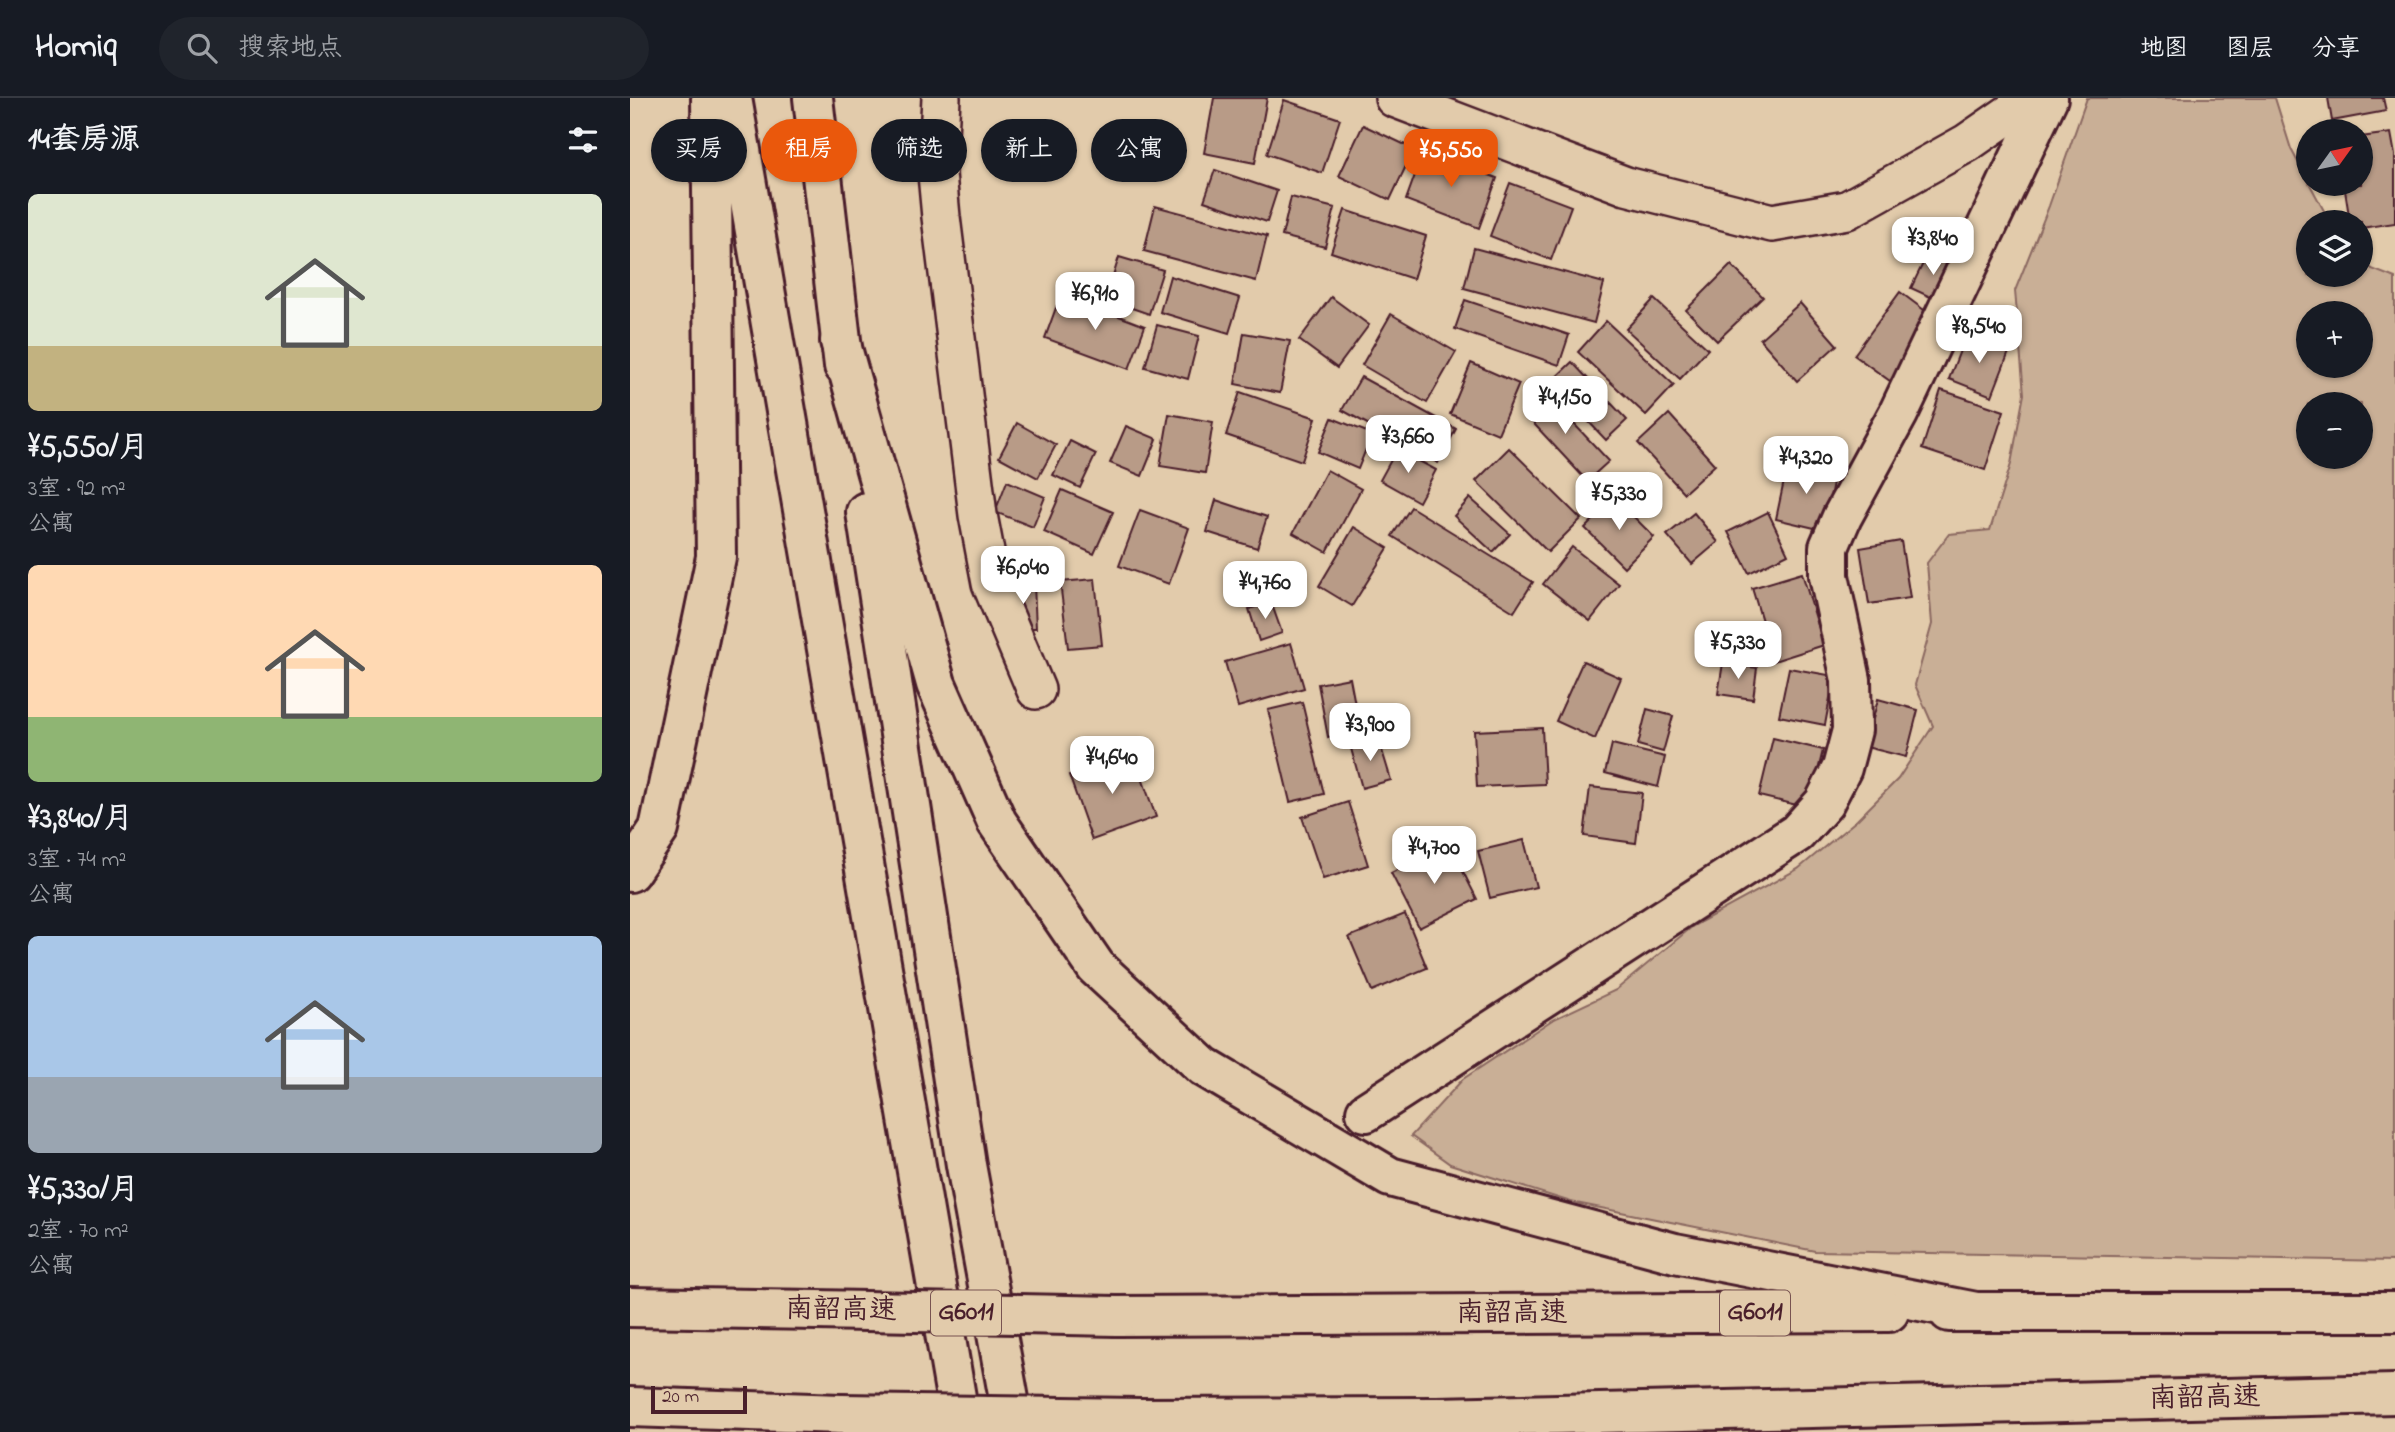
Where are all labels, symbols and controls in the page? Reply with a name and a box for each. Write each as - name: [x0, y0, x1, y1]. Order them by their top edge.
- search box: [159, 17, 649, 80]
- text: Homiq: [35, 24, 117, 72]
- icon: search: [183, 29, 221, 67]
- text: 搜索地点: [239, 30, 343, 68]
- text: 地图: [2140, 32, 2188, 67]
- text: 图层: [2226, 32, 2274, 67]
- text: 分享: [2312, 32, 2360, 67]
- text: 14套房源: [28, 119, 140, 163]
- chip: 买房: [651, 119, 747, 182]
- chip: 租房: [761, 119, 857, 182]
- chip: 筛选: [871, 119, 967, 182]
- chip: 新上: [981, 119, 1077, 182]
- chip: 公寓: [1091, 119, 1187, 182]
- north arrow: [2296, 119, 2373, 196]
- map controls: [2296, 119, 2373, 469]
- icon: filters: [564, 121, 602, 159]
- pin: ¥5,550: [1394, 130, 1508, 189]
- text: ¥5,550: [1420, 135, 1482, 168]
- button: layers: [2296, 210, 2373, 287]
- pin: ¥3,840: [1876, 218, 1990, 277]
- text: ¥3,840: [1908, 223, 1958, 256]
- icon: home: [252, 240, 378, 366]
- pin: ¥6,910: [1038, 272, 1152, 332]
- text: ¥6,910: [1071, 278, 1119, 311]
- button: +: [2296, 301, 2373, 378]
- pin: ¥8,540: [1922, 306, 2036, 365]
- text: ¥8,540: [1952, 311, 2006, 344]
- pin: ¥4,150: [1508, 376, 1622, 436]
- text: ¥4,150: [1539, 382, 1591, 415]
- button: −: [2296, 392, 2373, 469]
- pin: ¥3,660: [1351, 416, 1465, 475]
- text: ¥3,660: [1382, 421, 1434, 454]
- text: ¥5,550/月: [28, 427, 149, 471]
- pin: ¥4,320: [1749, 436, 1863, 496]
- text: ¥4,320: [1779, 442, 1833, 475]
- pin: ¥5,330: [1562, 472, 1676, 532]
- text: 3室 · 92 m²: [28, 473, 126, 506]
- text: ¥5,330: [1591, 478, 1647, 511]
- text: 公寓: [28, 508, 74, 541]
- pin: ¥6,040: [966, 546, 1080, 606]
- text: ¥6,040: [997, 552, 1049, 585]
- pin: ¥4,760: [1208, 561, 1322, 621]
- text: ¥4,760: [1239, 567, 1291, 600]
- icon: home: [252, 611, 378, 737]
- pin: ¥5,330: [1681, 622, 1795, 681]
- text: ¥5,330: [1710, 627, 1766, 660]
- pin: ¥3,900: [1313, 704, 1427, 763]
- text: ¥3,900: [1345, 709, 1395, 742]
- pin: ¥4,640: [1055, 736, 1169, 796]
- text: ¥4,640: [1086, 742, 1138, 775]
- text: ¥3,840/月: [28, 798, 133, 842]
- pin: ¥4,700: [1377, 826, 1491, 886]
- text: ¥4,700: [1408, 832, 1460, 865]
- text: 3室 · 74 m²: [28, 844, 126, 877]
- text: 公寓: [28, 879, 74, 912]
- icon: home: [252, 982, 378, 1108]
- text: ¥5,330/月: [28, 1169, 139, 1213]
- text: 2室 · 70 m²: [28, 1215, 129, 1248]
- text: 公寓: [28, 1250, 74, 1283]
- street label: 南韶高速: [785, 1290, 897, 1332]
- road number: G6011: [931, 1290, 1001, 1336]
- road number: G6011: [1720, 1290, 1790, 1336]
- street label: 南韶高速: [1456, 1294, 1568, 1335]
- street label: 南韶高速: [2149, 1378, 2261, 1420]
- scale bar: [651, 1383, 747, 1415]
- text: 20 m: [662, 1384, 699, 1411]

